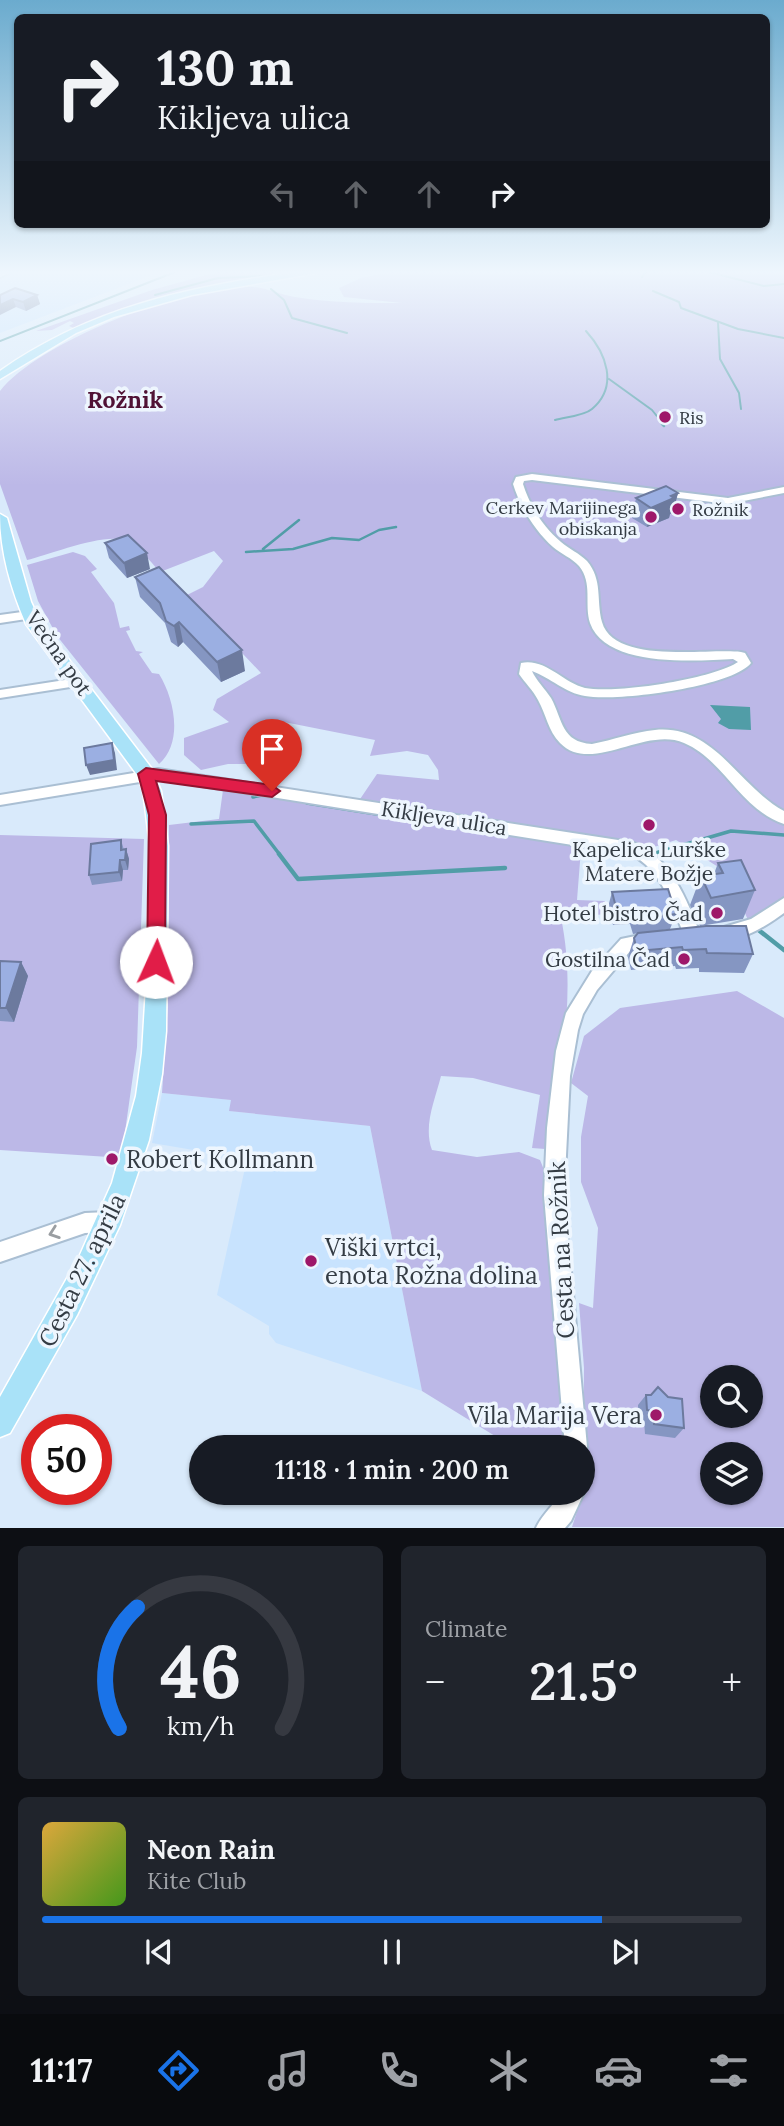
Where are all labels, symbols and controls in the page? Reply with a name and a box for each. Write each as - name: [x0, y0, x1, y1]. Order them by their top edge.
- text: 130 m: [157, 36, 293, 98]
- icon: right: [42, 42, 133, 133]
- text: Kikljeva ulica: [157, 97, 350, 138]
- icon: left: [264, 175, 302, 213]
- icon: ahead: [337, 175, 375, 213]
- icon: ahead: [410, 175, 448, 213]
- icon: right: [483, 175, 521, 213]
- district label: Rožnik: [87, 385, 163, 414]
- place label: Ris: [679, 406, 704, 429]
- marker: Ris: [657, 409, 673, 425]
- place label: Cerkev Marijinega obiskanja: [486, 496, 637, 540]
- place label: Rožnik: [692, 498, 749, 521]
- marker: Rožnik: [670, 501, 686, 517]
- marker: Cerkev Marijinega obiskanja: [643, 509, 659, 525]
- street label: Večna pot: [19, 605, 98, 701]
- pin: [242, 719, 302, 791]
- icon: arrive: [253, 730, 291, 768]
- street label: Kikljeva ulica: [379, 795, 509, 841]
- marker: Kapelica Lurške Matere Božje: [641, 817, 657, 833]
- place label: Kapelica Lurške Matere Božje: [572, 836, 726, 887]
- place label: Hotel bistro Čad: [543, 900, 703, 927]
- marker: Hotel bistro Čad: [709, 905, 725, 921]
- position arrow: [119, 925, 193, 999]
- place label: Gostilna Čad: [545, 946, 670, 973]
- marker: Gostilna Čad: [676, 951, 692, 967]
- place label: Robert Kollmann: [126, 1144, 314, 1175]
- marker: Robert Kollmann: [104, 1151, 120, 1167]
- street label: Cesta na Rožnik: [541, 1160, 581, 1339]
- street label: Cesta 27. aprila: [32, 1188, 132, 1352]
- one-way arrow: [48, 1225, 60, 1239]
- place label: Viški vrtci, enota Rožna dolina: [324, 1232, 538, 1291]
- marker: Viški vrtci, enota Rožna dolina: [303, 1253, 319, 1269]
- map controls: [700, 1365, 763, 1505]
- button: search: [700, 1365, 763, 1428]
- place label: Vila Marija Vera: [467, 1400, 642, 1431]
- marker: Vila Marija Vera: [648, 1407, 664, 1423]
- speed limit sign: 50: [21, 1414, 112, 1505]
- button: layers: [700, 1442, 763, 1505]
- text: 11:18 · 1 min · 200 m: [275, 1453, 509, 1486]
- text: Climate: [425, 1614, 507, 1643]
- text: 46: [160, 1626, 241, 1719]
- text: 21.5°: [529, 1648, 638, 1714]
- text: −: [425, 1658, 445, 1706]
- text: +: [722, 1658, 742, 1706]
- text: km/h: [167, 1710, 234, 1742]
- text: Neon Rain: [147, 1833, 275, 1866]
- text: Kite Club: [147, 1866, 246, 1895]
- icon: previous: [140, 1933, 178, 1971]
- icon: pause: [373, 1933, 411, 1971]
- icon: next: [606, 1933, 644, 1971]
- icon: directions: [154, 2046, 203, 2095]
- icon: music: [264, 2046, 313, 2095]
- icon: phone: [374, 2046, 423, 2095]
- icon: climate: [484, 2046, 533, 2095]
- icon: car: [594, 2046, 643, 2095]
- icon: filters: [704, 2046, 753, 2095]
- text: 11:17: [31, 2050, 93, 2091]

